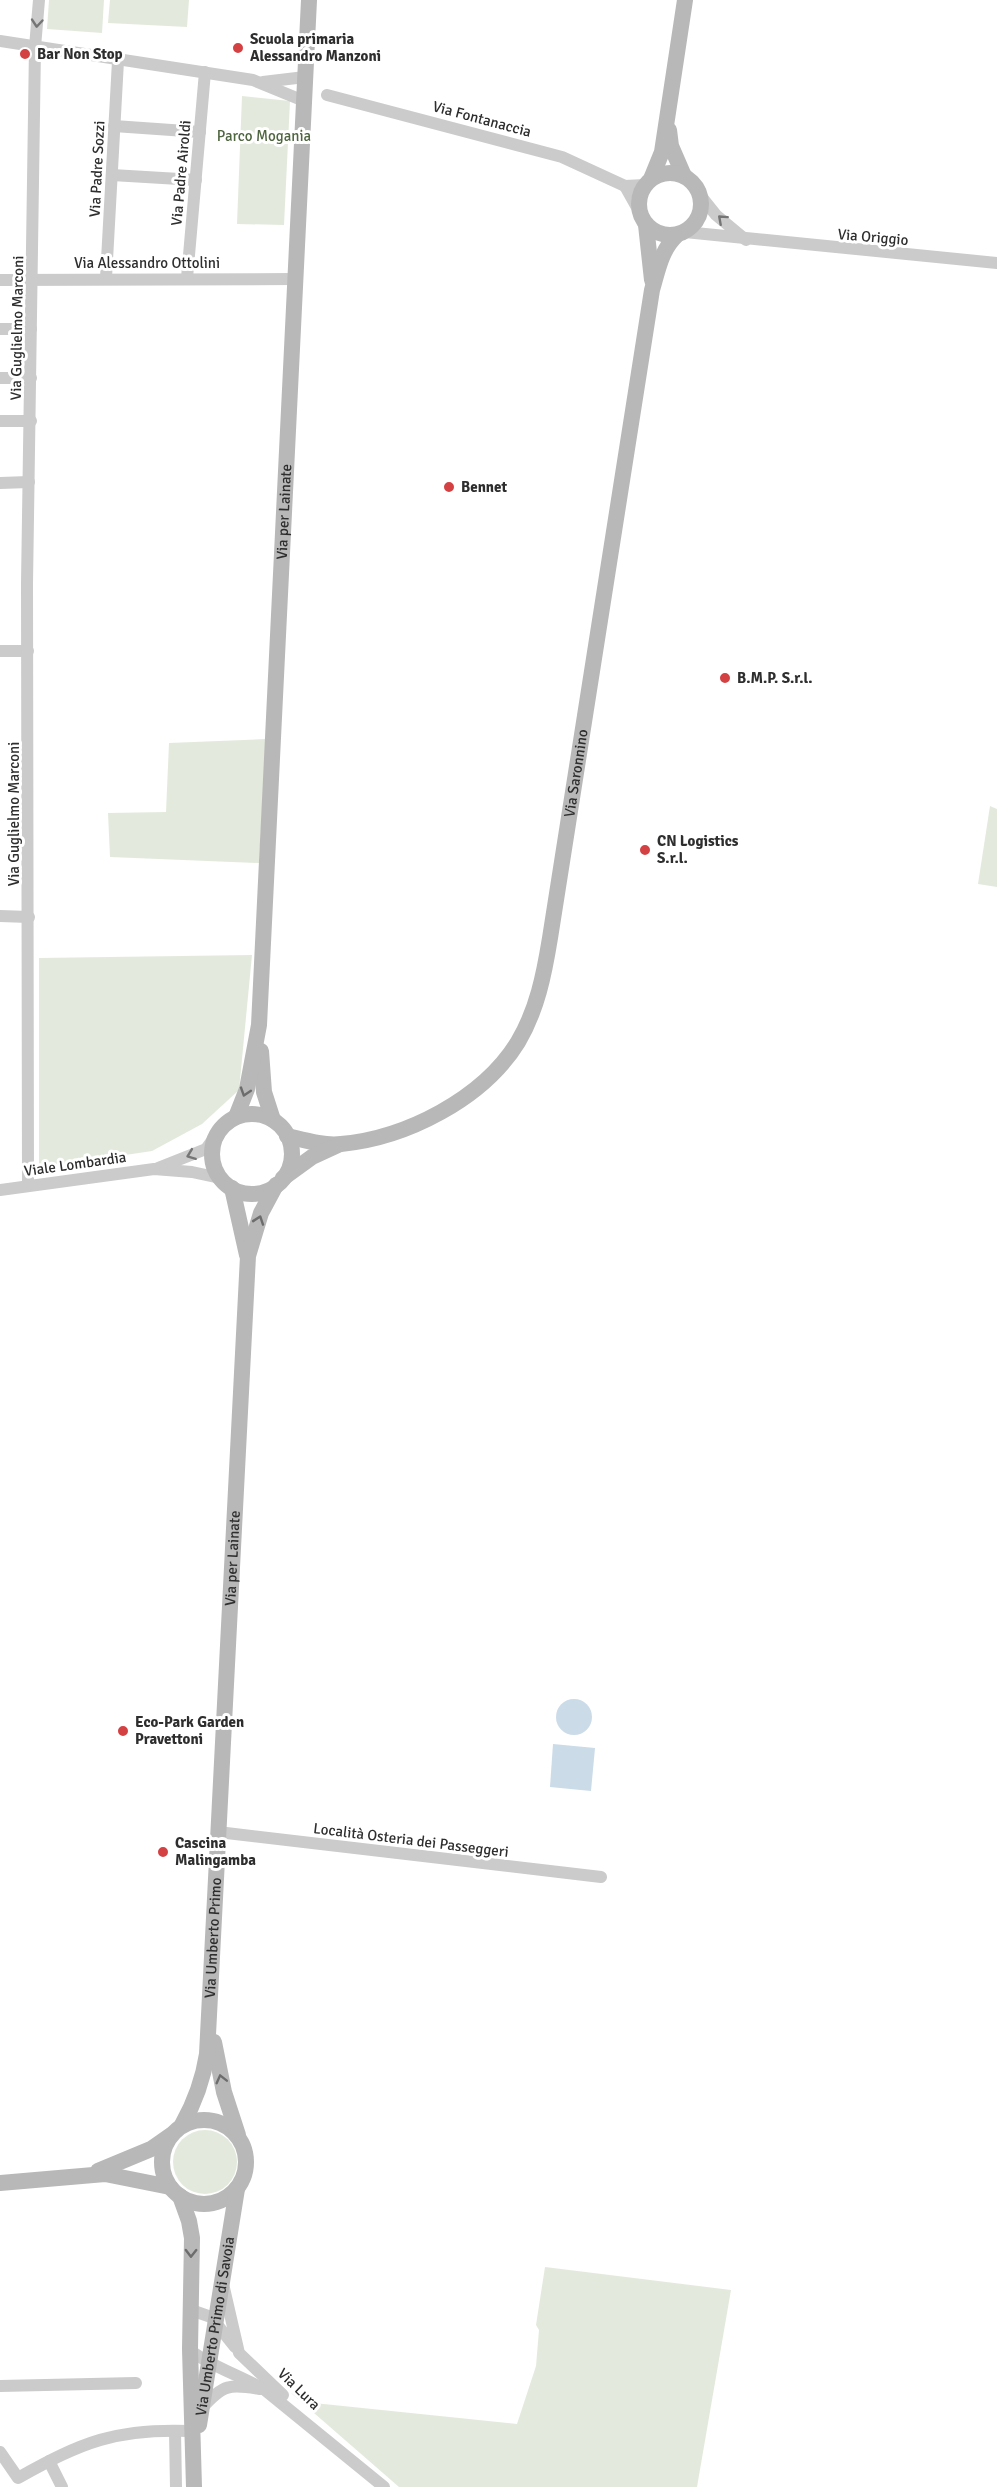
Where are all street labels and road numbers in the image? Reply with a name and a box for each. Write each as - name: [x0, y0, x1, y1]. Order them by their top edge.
- street label: Via Fontanaccia: [431, 97, 533, 141]
- street label: Via Padre Airoldi: [167, 119, 195, 227]
- street label: Via Padre Sozzi: [85, 120, 109, 218]
- street label: Via Origgio: [837, 225, 909, 249]
- street label: Via Alessandro Ottolini: [74, 254, 220, 272]
- street label: Via Guglielmo Marconi: [7, 256, 27, 400]
- street label: Via per Lainate: [273, 464, 295, 560]
- street label: Via Saronnino: [560, 728, 592, 819]
- street label: Via Guglielmo Marconi: [5, 742, 23, 886]
- street label: Viale Lombardia: [23, 1148, 127, 1180]
- street label: Via per Lainate: [221, 1510, 244, 1607]
- street label: Località Osteria dei Passeggeri: [312, 1819, 510, 1861]
- street label: Via Umberto Primo: [201, 1877, 225, 1999]
- street label: Via Umberto Primo di Savoia: [192, 2235, 238, 2417]
- street label: Via Lura: [274, 2364, 324, 2414]

